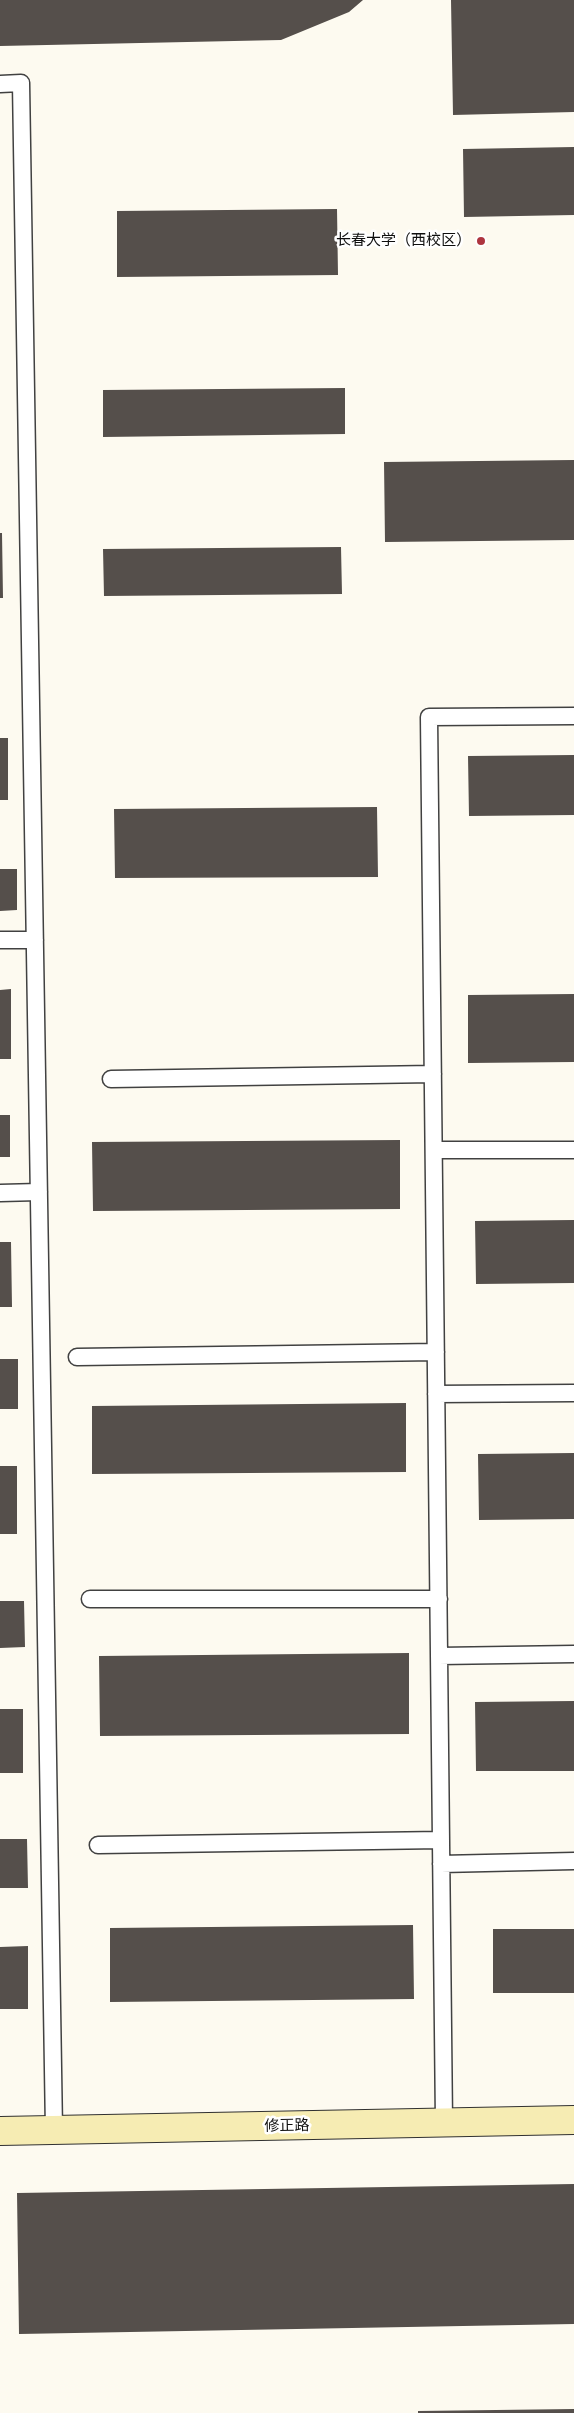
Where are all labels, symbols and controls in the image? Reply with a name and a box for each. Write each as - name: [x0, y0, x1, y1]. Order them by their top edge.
- place label: 长春大学（西校区）: [336, 232, 471, 250]
- marker: 长春大学（西校区）: [475, 235, 487, 247]
- street label: 修正路: [264, 2117, 310, 2135]

